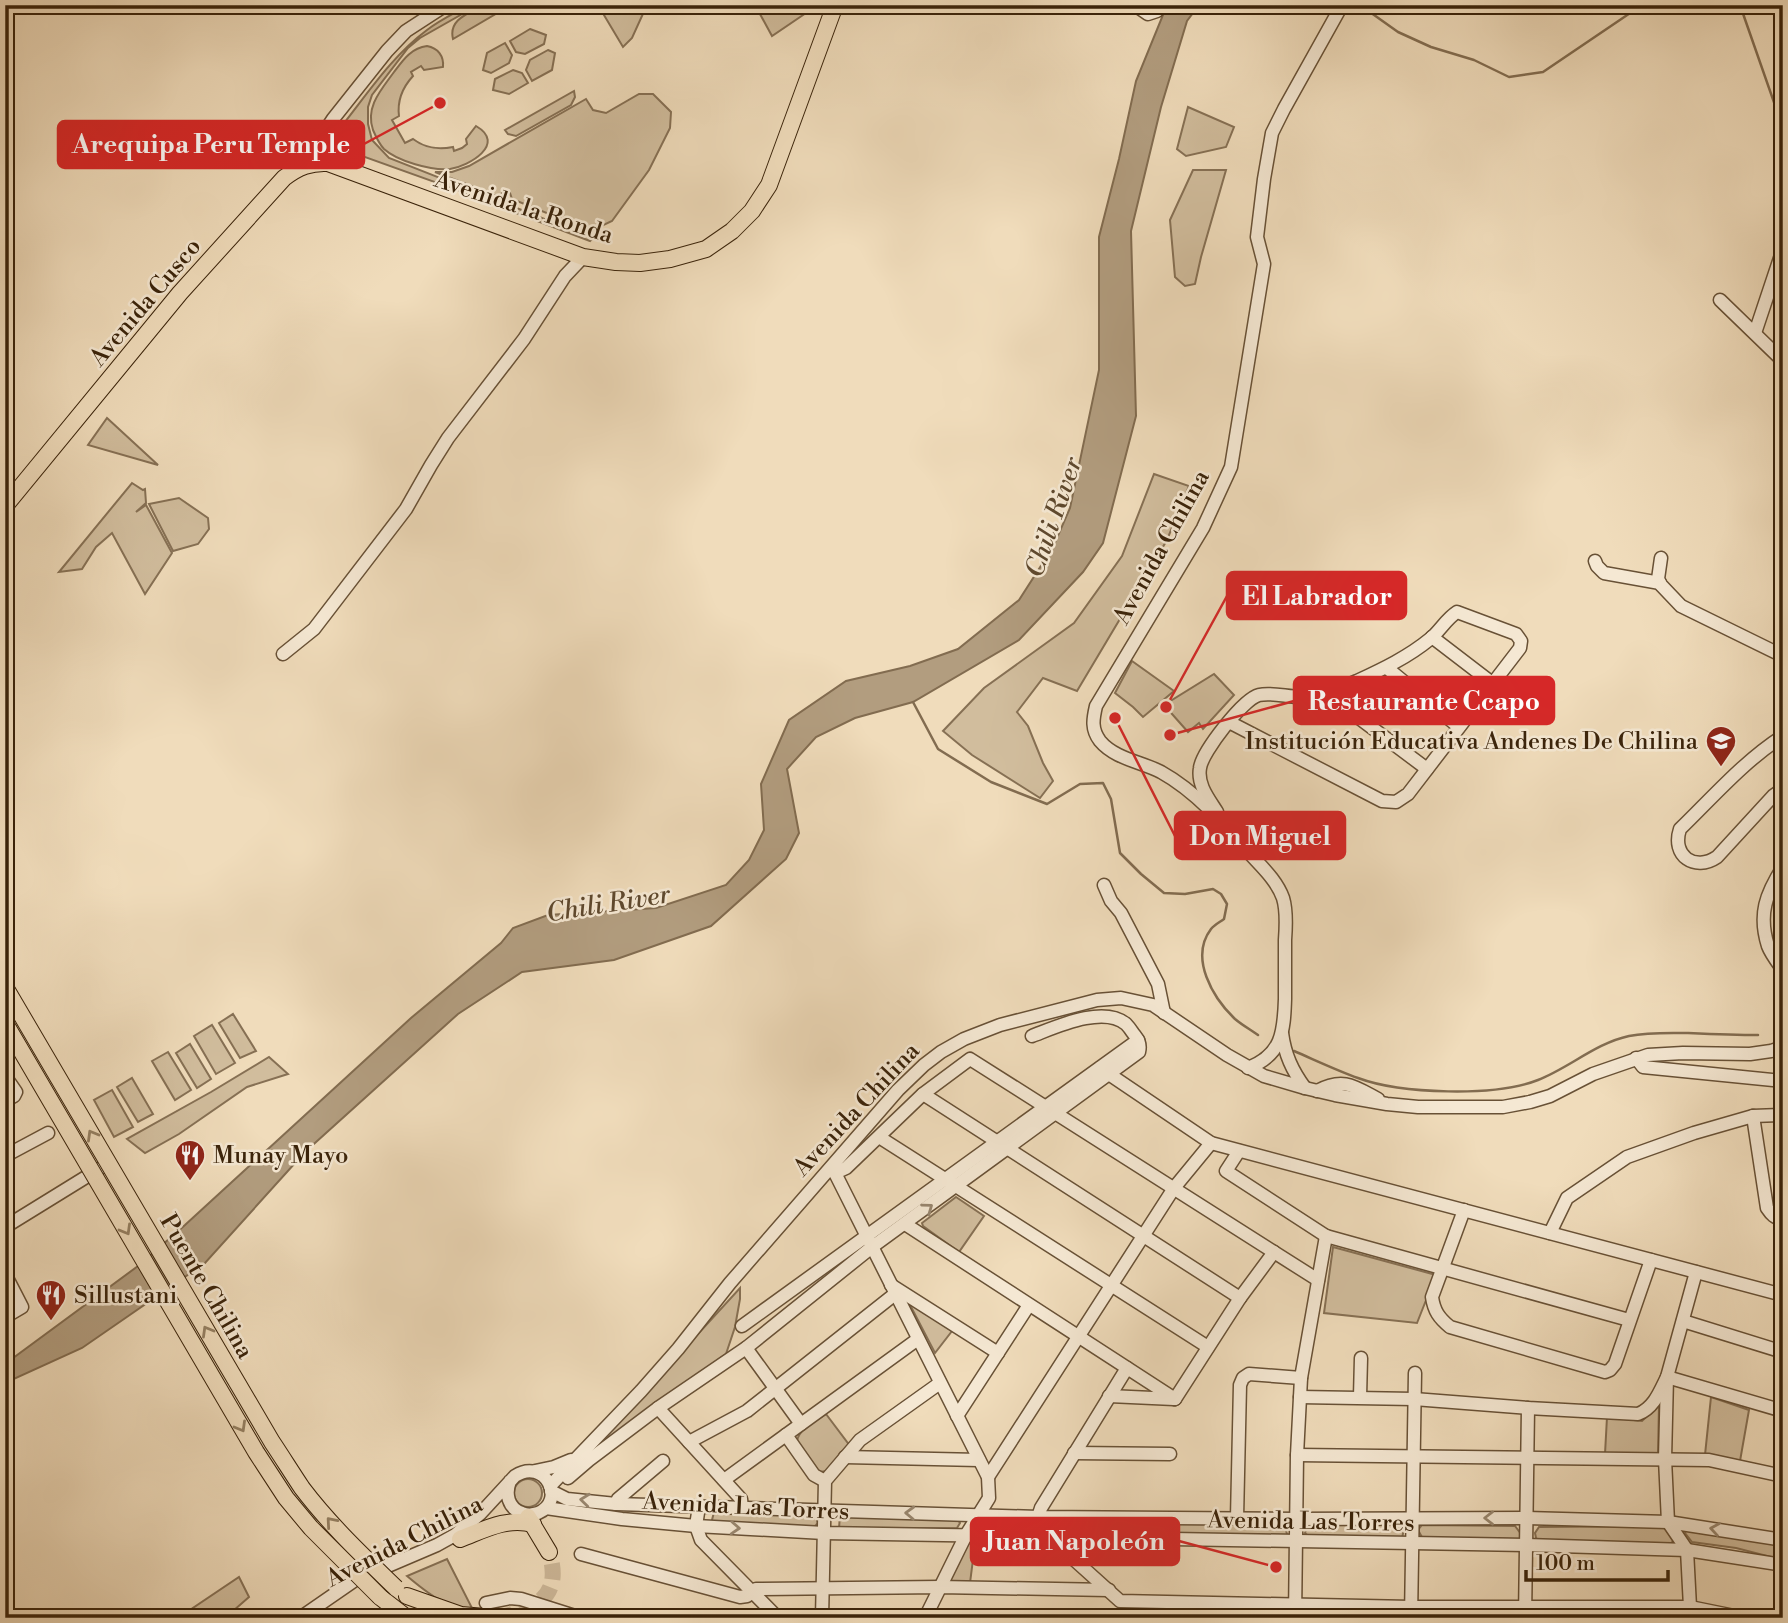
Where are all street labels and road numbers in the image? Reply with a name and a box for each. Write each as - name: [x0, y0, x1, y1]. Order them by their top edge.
- street label: Avenida la Ronda: [430, 165, 618, 251]
- street label: Avenida Cusco: [83, 232, 208, 374]
- street label: Avenida Chilina: [1107, 464, 1217, 631]
- street label: Avenida Chilina: [786, 1036, 927, 1184]
- street label: Puente Chilina: [153, 1209, 260, 1365]
- street label: Avenida Las Torres: [641, 1487, 850, 1527]
- street label: Avenida Chilina: [320, 1489, 489, 1595]
- street label: Avenida Las Torres: [1206, 1505, 1415, 1539]

